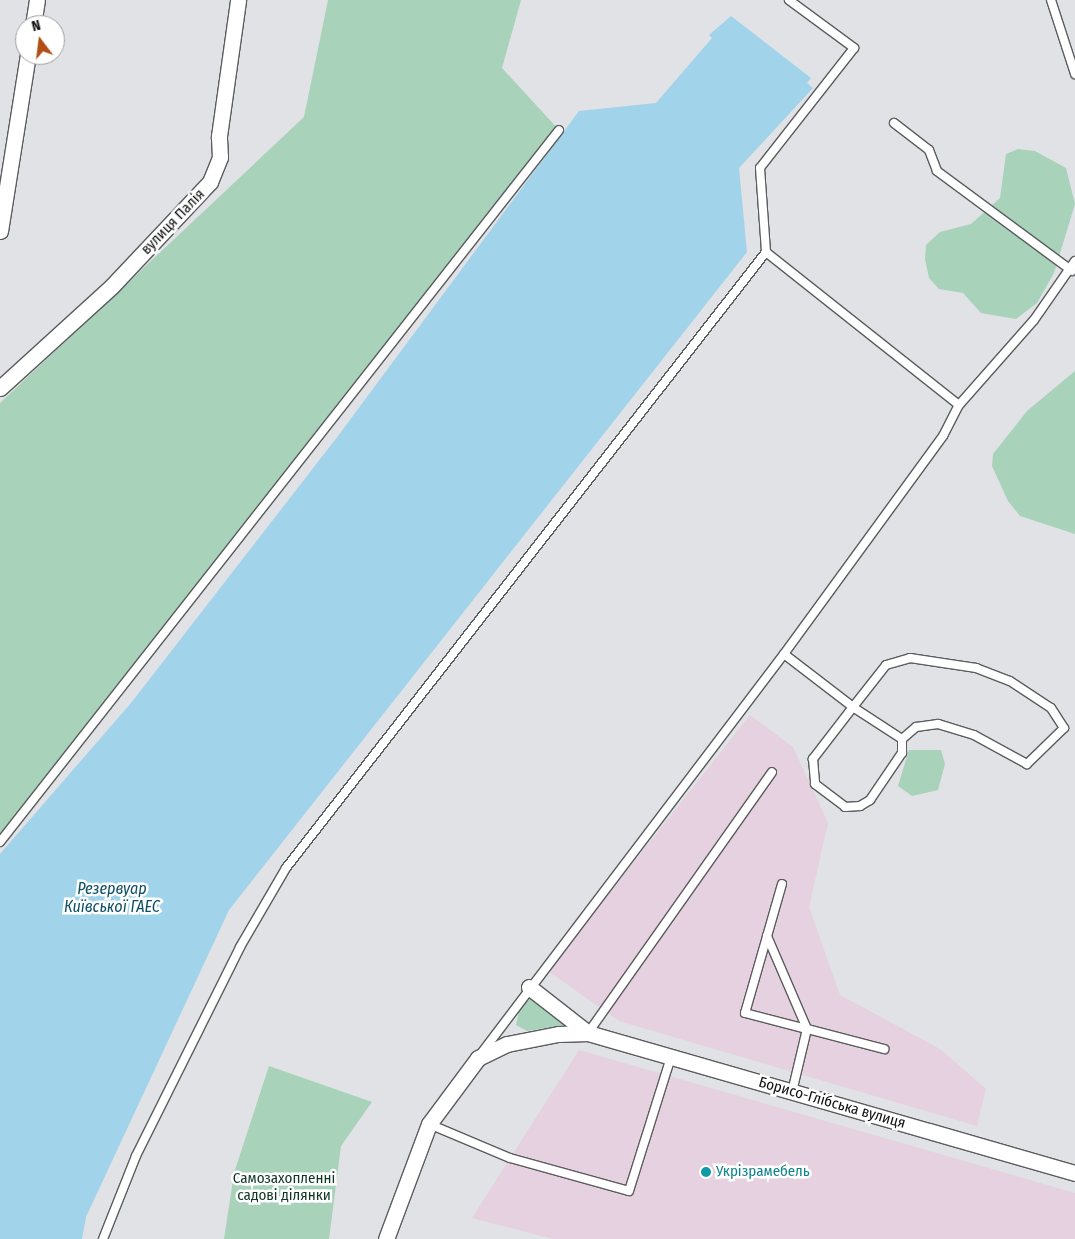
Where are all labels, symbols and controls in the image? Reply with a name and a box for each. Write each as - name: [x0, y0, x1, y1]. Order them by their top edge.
- north arrow: [15, 15, 65, 65]
- text: N: [30, 17, 42, 35]
- street label: вулиця Палія: [137, 186, 209, 258]
- water label: Резервуар Київської ГАЕС: [64, 879, 160, 917]
- street label: Борисо-Глібська вулиця: [756, 1073, 908, 1133]
- place label: Укрізрамебель: [716, 1163, 810, 1181]
- marker: Укрізрамебель: [700, 1166, 712, 1178]
- park label: Самозахопленні садові ділянки: [233, 1169, 335, 1204]

